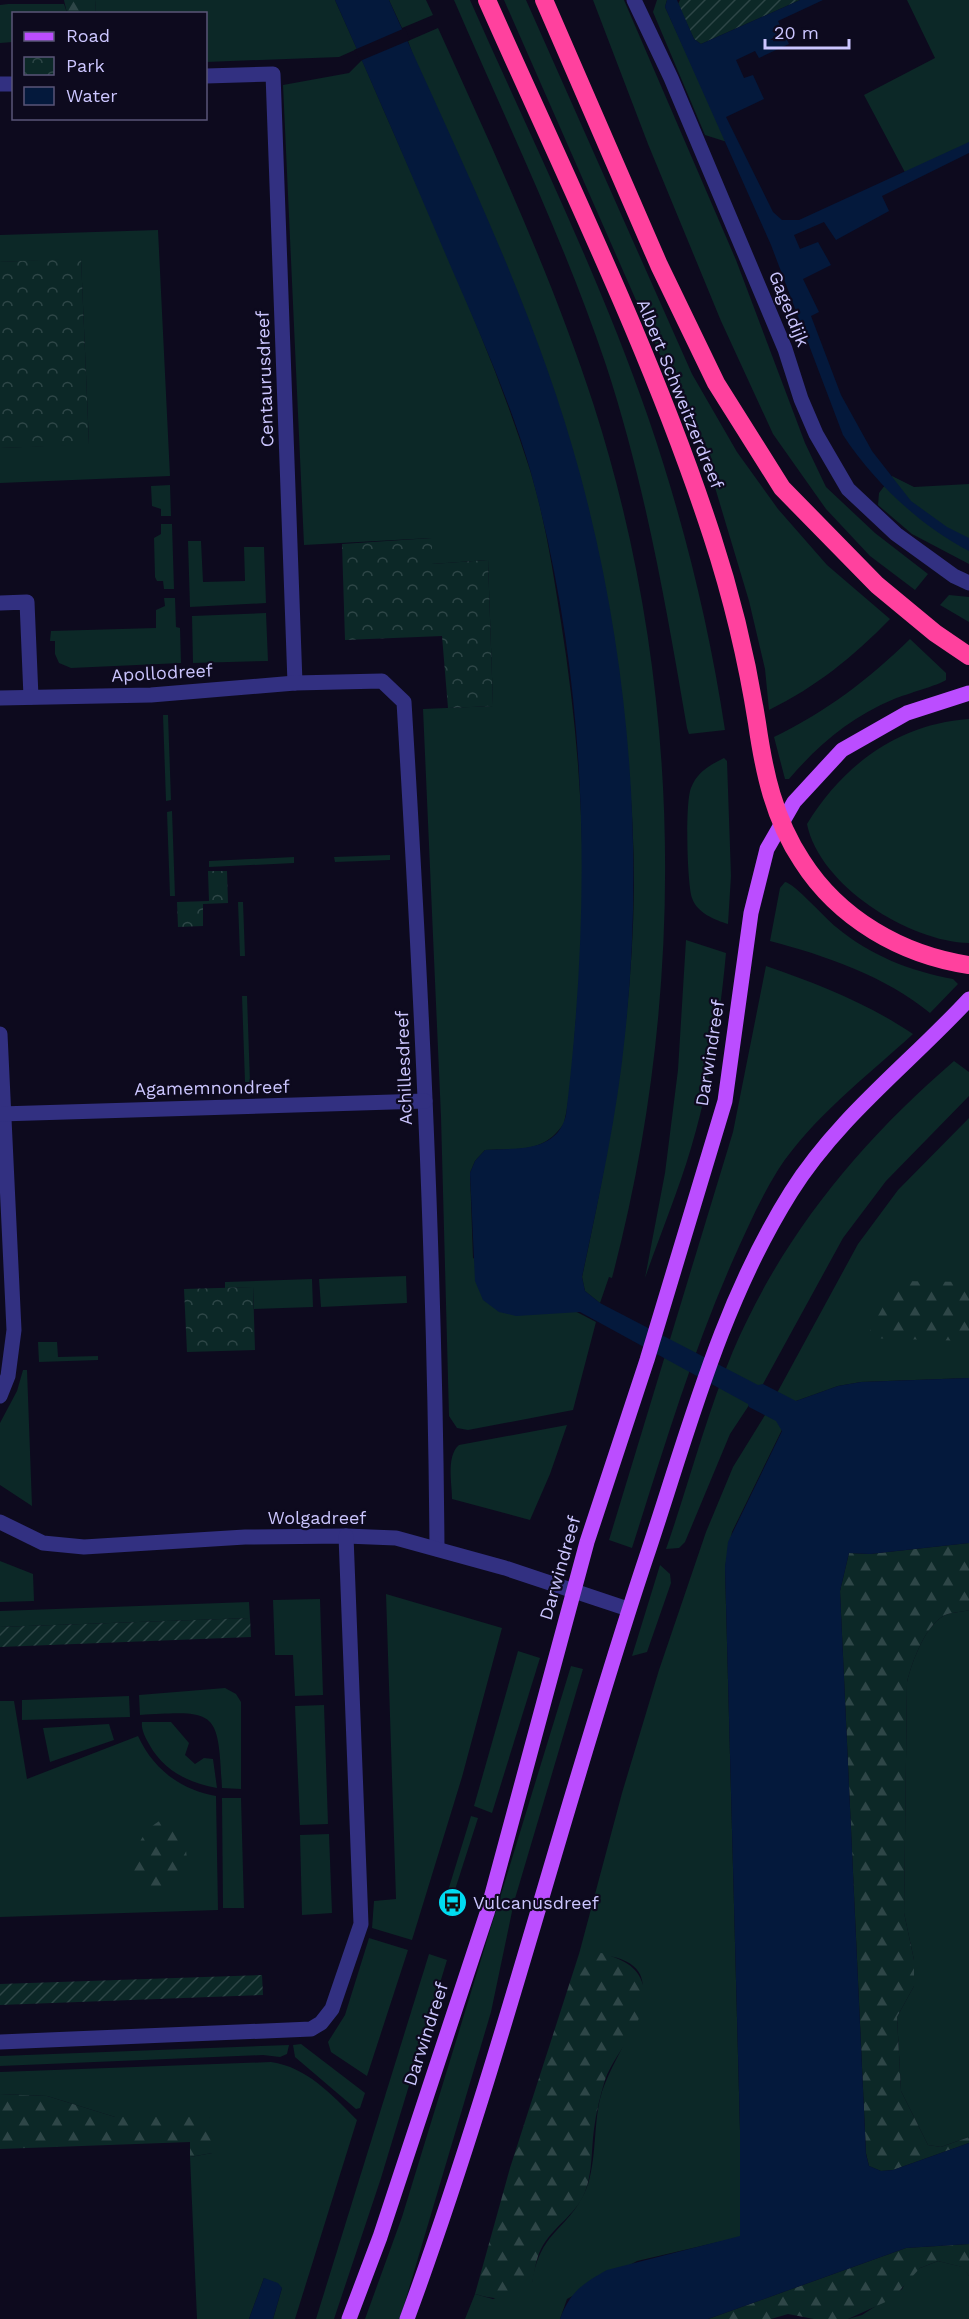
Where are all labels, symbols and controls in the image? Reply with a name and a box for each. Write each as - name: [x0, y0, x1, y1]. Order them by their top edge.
- legend: [12, 12, 207, 120]
- scale bar: [765, 12, 849, 50]
- text: 20 m: [774, 22, 819, 43]
- text: Road: [66, 25, 110, 46]
- text: Park: [66, 55, 105, 76]
- text: Water: [66, 85, 118, 106]
- street label: Gageldijk: [765, 268, 814, 350]
- street label: Albert Schweitzerdreef: [633, 296, 728, 492]
- street label: Centaurusdreef: [252, 310, 277, 448]
- street label: Apollodreef: [111, 659, 213, 686]
- street label: Darwindreef: [691, 998, 728, 1108]
- street label: Achillesdreef: [391, 1010, 416, 1126]
- street label: Agamemnondreef: [134, 1076, 290, 1099]
- street label: Wolgadreef: [268, 1507, 366, 1528]
- street label: Darwindreef: [535, 1513, 584, 1622]
- bus stop icon: Vulcanusdreef: [436, 1887, 468, 1919]
- place label: Vulcanusdreef: [473, 1892, 599, 1913]
- street label: Darwindreef: [399, 1979, 452, 2088]

